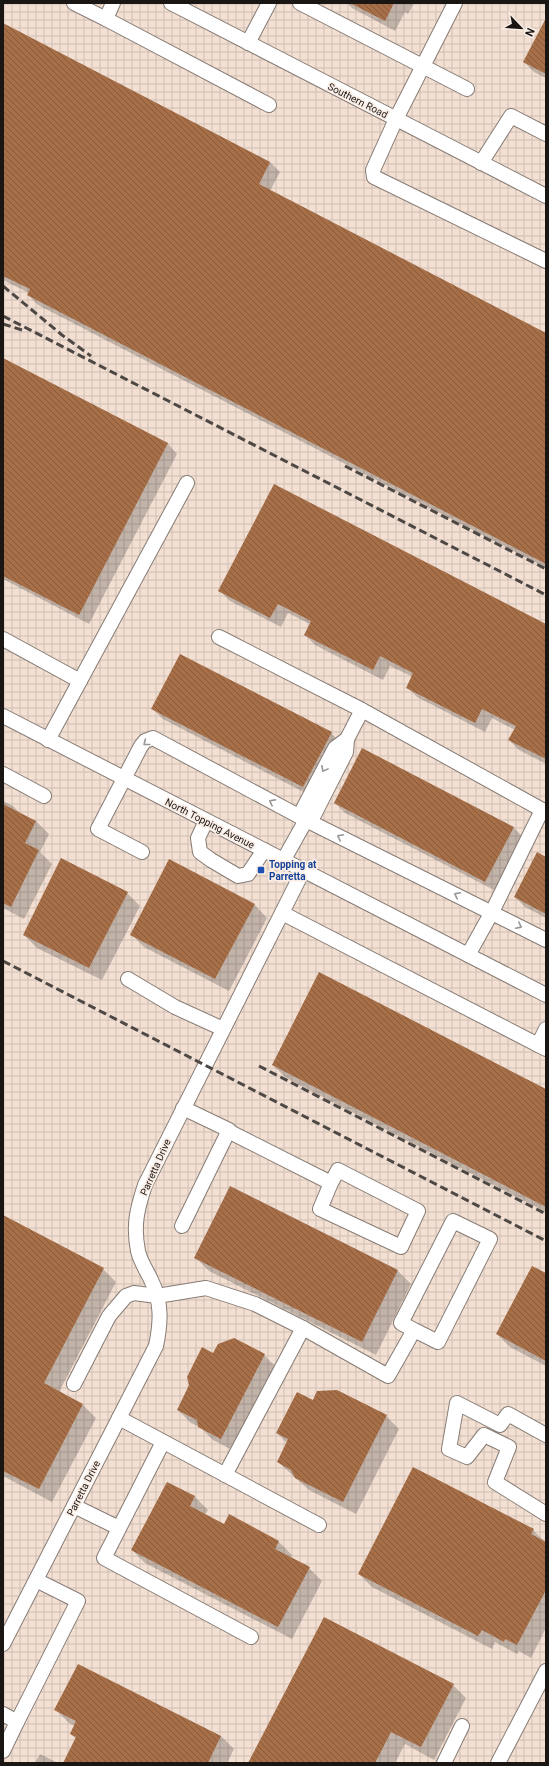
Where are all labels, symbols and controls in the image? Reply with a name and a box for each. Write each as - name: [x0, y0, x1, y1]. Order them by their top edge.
- north arrow: [501, 8, 541, 48]
- text: N: [522, 26, 537, 38]
- street label: Southern Road: [326, 81, 389, 120]
- one-way arrow: [143, 738, 150, 745]
- one-way arrow: [321, 765, 329, 773]
- street label: North Topping Avenue: [163, 796, 256, 851]
- one-way arrow: [269, 799, 276, 806]
- one-way arrow: [337, 834, 344, 842]
- place label: Topping at Parretta: [269, 859, 317, 882]
- marker: Topping at Parretta: [256, 865, 266, 875]
- one-way arrow: [453, 892, 461, 900]
- one-way arrow: [515, 921, 522, 929]
- street label: Parretta Drive: [138, 1137, 173, 1197]
- street label: Parretta Drive: [65, 1459, 102, 1518]

